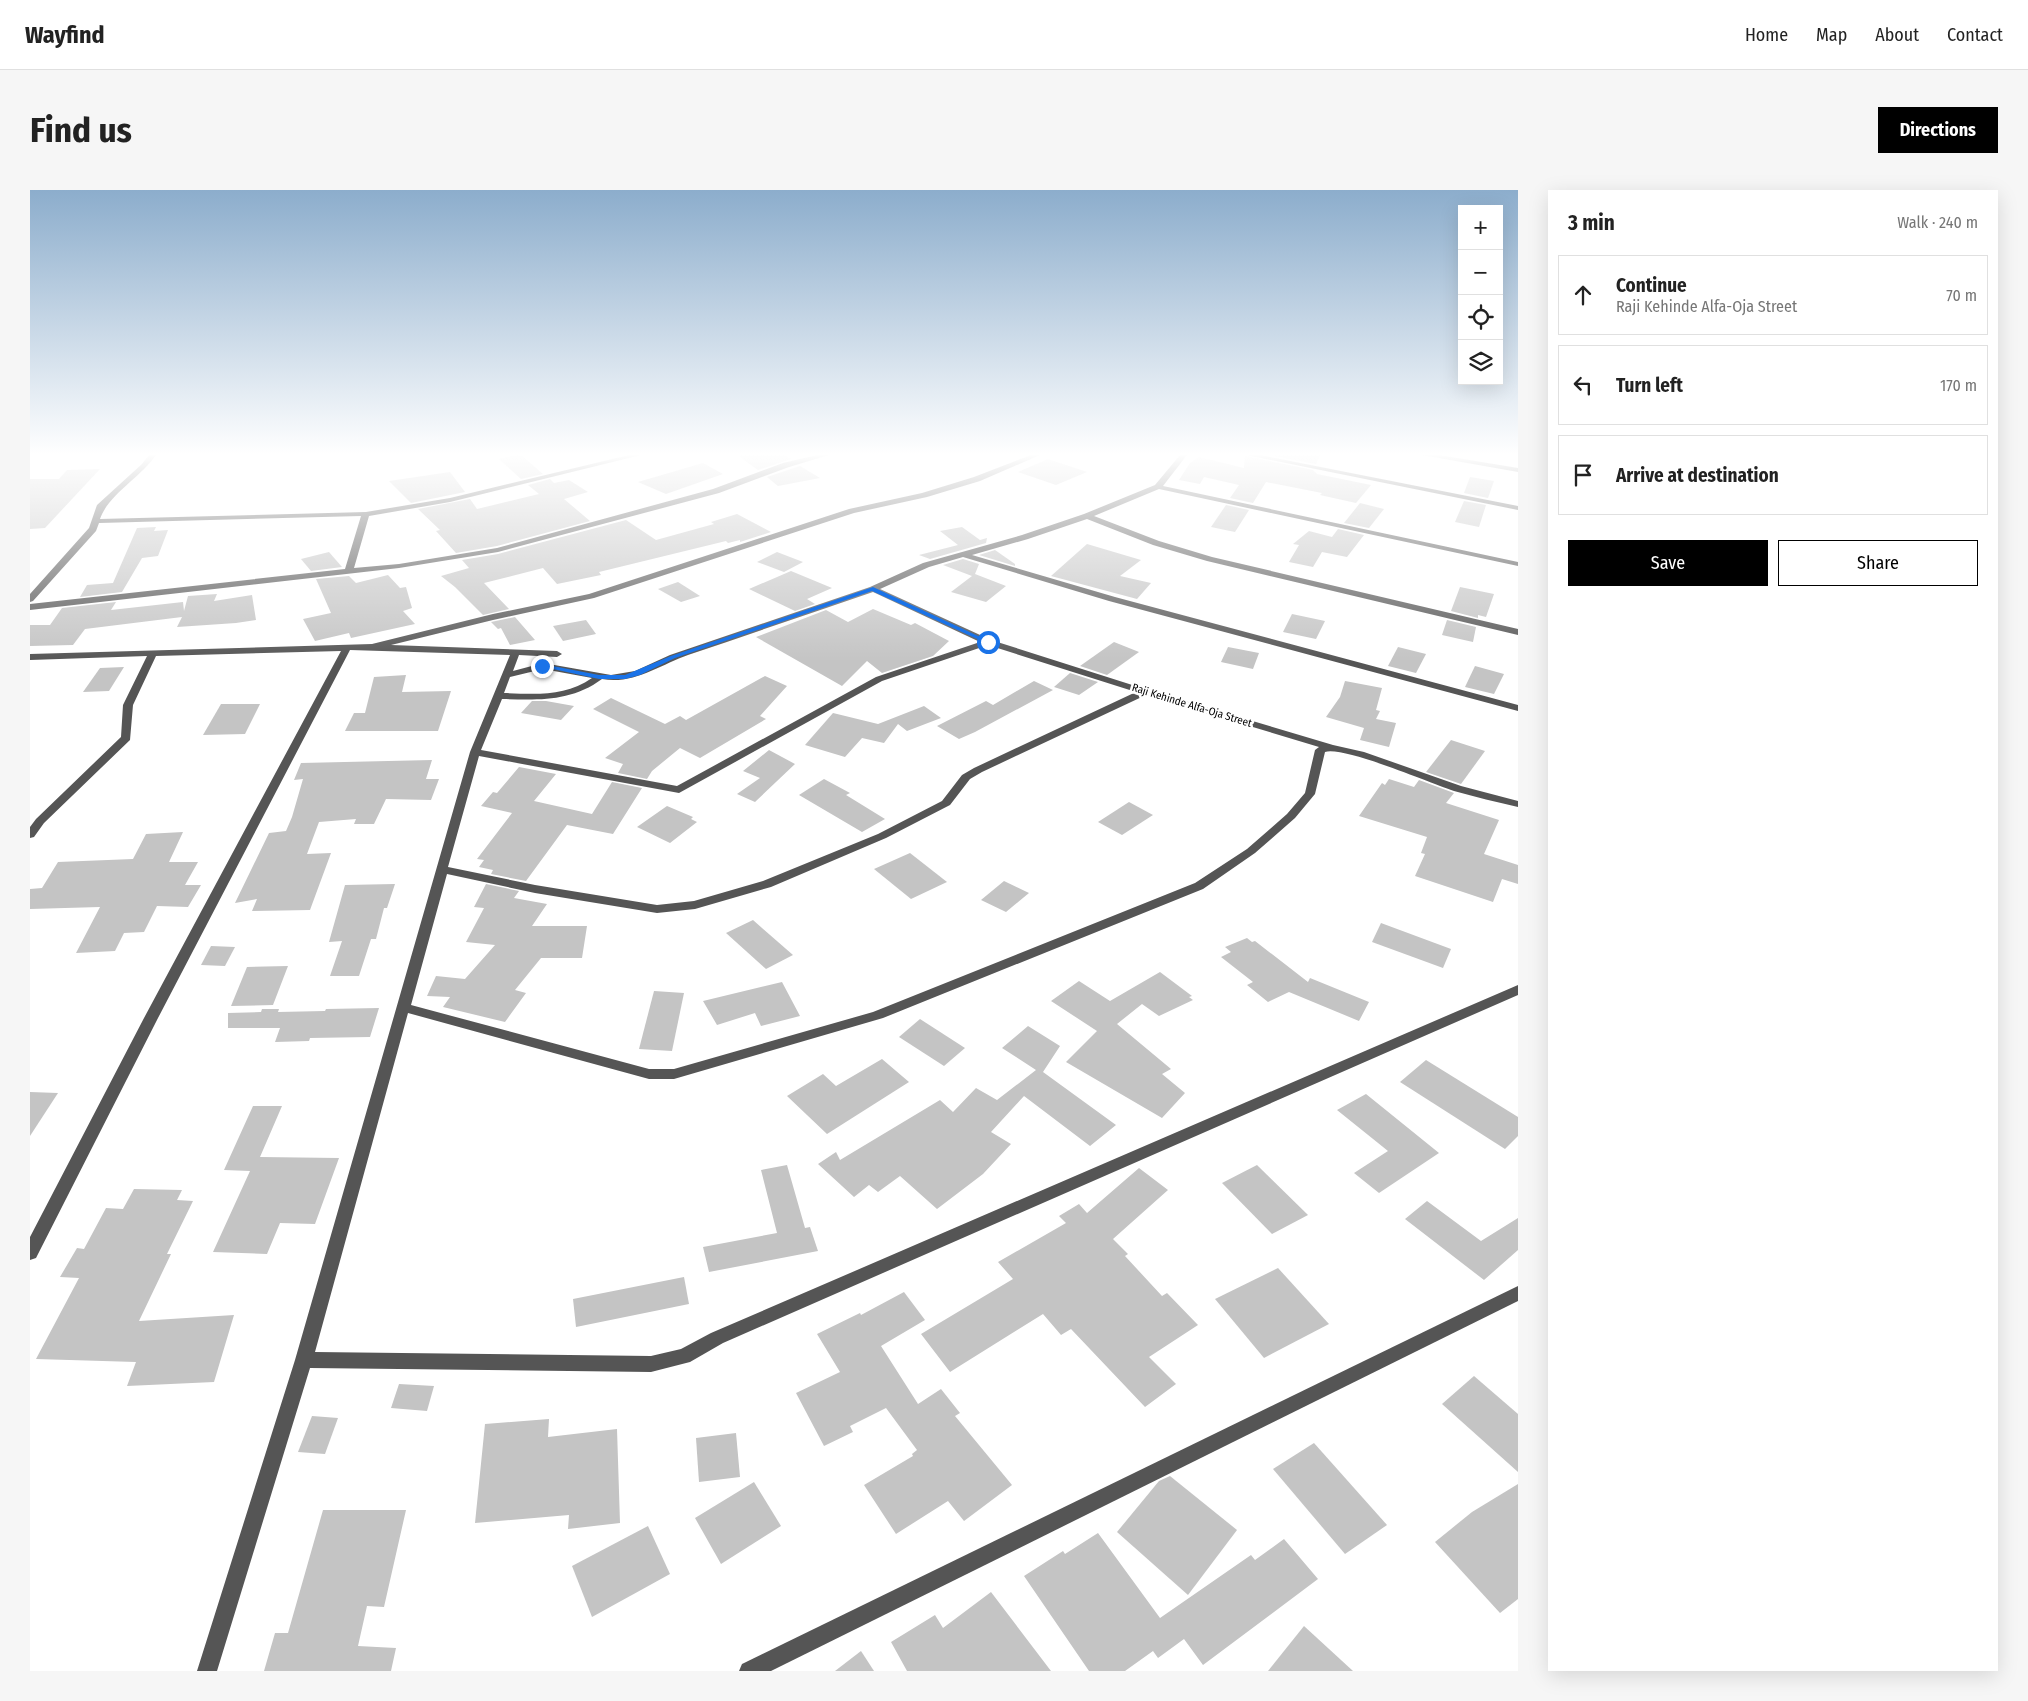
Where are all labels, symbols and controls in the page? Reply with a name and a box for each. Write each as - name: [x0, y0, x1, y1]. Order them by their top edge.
- text: Wayfind: [25, 21, 105, 49]
- text: Home: [1745, 24, 1788, 46]
- text: Map: [1816, 24, 1847, 46]
- text: About: [1875, 24, 1919, 46]
- text: Contact: [1947, 24, 2003, 46]
- button: Directions: [1878, 107, 1998, 153]
- text: Find us: [30, 109, 132, 151]
- map controls: [1458, 205, 1503, 385]
- button: +: [1458, 205, 1503, 250]
- text: 3 min: [1568, 210, 1615, 236]
- text: Walk · 240 m: [1897, 213, 1978, 232]
- button: −: [1458, 250, 1503, 295]
- text: Continue: [1616, 274, 1687, 297]
- icon: ahead: [1569, 281, 1597, 309]
- text: 70 m: [1946, 286, 1977, 305]
- button: locate: [1458, 295, 1503, 340]
- text: Raji Kehinde Alfa-Oja Street: [1616, 297, 1797, 316]
- button: layers: [1458, 340, 1503, 385]
- icon: left: [1569, 371, 1597, 399]
- text: Turn left: [1616, 374, 1683, 397]
- text: 170 m: [1940, 376, 1977, 395]
- icon: arrive: [1569, 461, 1597, 489]
- text: Arrive at destination: [1616, 464, 1779, 487]
- button: Save: [1568, 540, 1768, 586]
- button: Share: [1778, 540, 1978, 586]
- route start: [977, 631, 1000, 654]
- route end: [531, 655, 554, 678]
- street label: Raji Kehinde Alfa-Oja Street: [1130, 681, 1254, 730]

